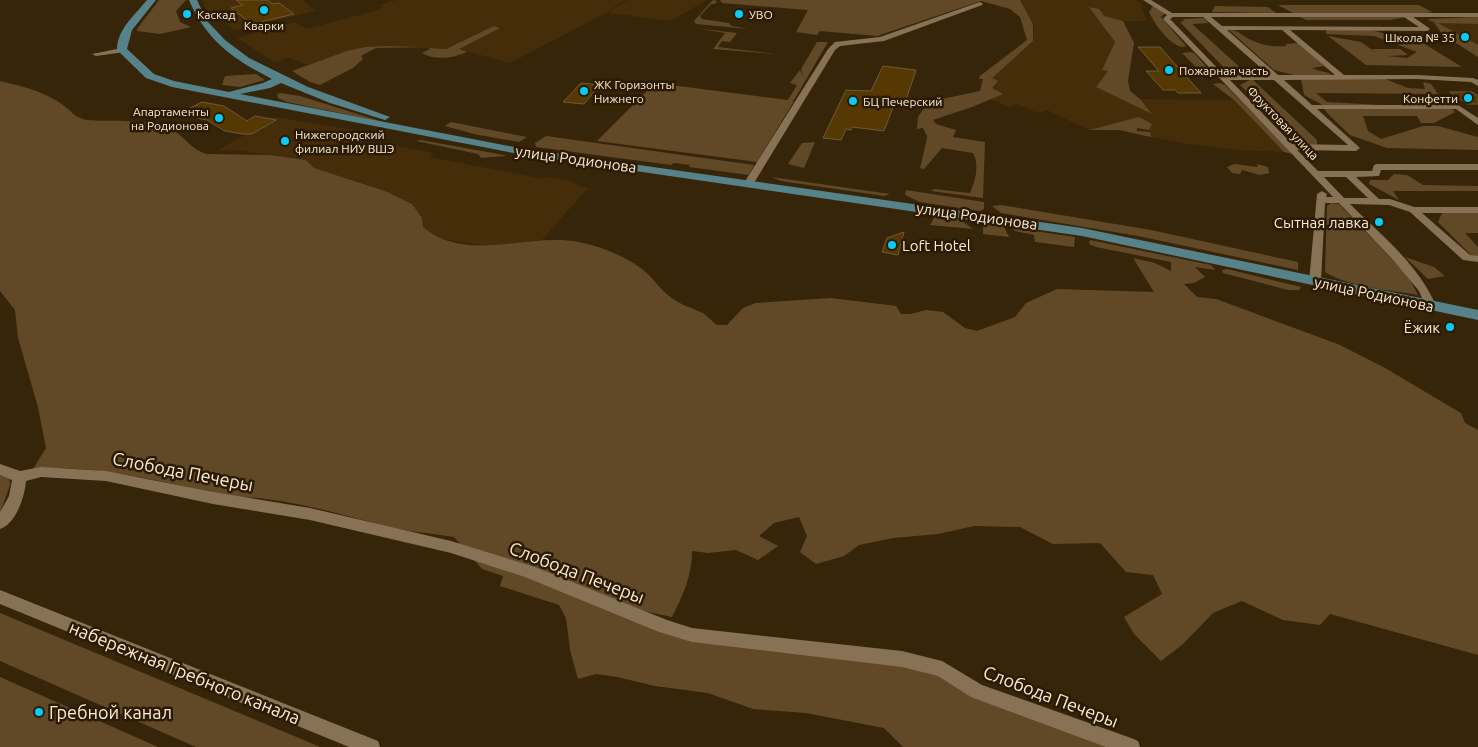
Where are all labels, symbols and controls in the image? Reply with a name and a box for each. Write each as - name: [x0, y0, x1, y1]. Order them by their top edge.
- marker: Кварки: [258, 4, 270, 16]
- marker: Каскад: [181, 8, 193, 20]
- place label: Каскад: [197, 8, 235, 21]
- marker: УВО: [733, 8, 745, 20]
- place label: УВО: [749, 8, 773, 21]
- place label: Кварки: [244, 19, 284, 32]
- place label: Школа № 35: [1385, 31, 1455, 44]
- marker: Школа № 35: [1459, 31, 1471, 43]
- marker: Пожарная часть: [1163, 64, 1175, 76]
- place label: Пожарная часть: [1179, 64, 1268, 77]
- place label: ЖК Горизонты Нижнего: [594, 78, 674, 105]
- street label: Фруктовая улица: [1245, 84, 1321, 162]
- marker: ЖК Горизонты Нижнего: [578, 85, 590, 97]
- place label: Конфетти: [1403, 92, 1458, 105]
- marker: Конфетти: [1462, 92, 1474, 104]
- marker: БЦ Печерский: [847, 95, 859, 107]
- place label: БЦ Печерский: [863, 95, 942, 108]
- place label: Апартаменты на Родионова: [131, 105, 209, 132]
- marker: Апартаменты на Родионова: [213, 112, 225, 124]
- place label: Нижегородский филиал НИУ ВШЭ: [295, 128, 394, 155]
- marker: Нижегородский филиал НИУ ВШЭ: [279, 135, 291, 147]
- street label: улица Родионова: [514, 142, 638, 176]
- street label: улица Родионова: [915, 199, 1039, 233]
- place label: Сытная лавка: [1274, 214, 1369, 231]
- marker: Сытная лавка: [1373, 216, 1385, 228]
- place label: Loft Hotel: [902, 237, 971, 254]
- marker: Loft Hotel: [886, 239, 898, 251]
- street label: улица Родионова: [1313, 273, 1435, 315]
- place label: Ёжик: [1404, 319, 1440, 336]
- marker: Ёжик: [1444, 321, 1456, 333]
- street label: Слобода Печеры: [111, 448, 255, 494]
- street label: Слобода Печеры: [507, 537, 647, 607]
- street label: набережная Гребного канала: [67, 616, 303, 728]
- street label: Слобода Печеры: [981, 661, 1121, 731]
- place label: Гребной канал: [49, 702, 172, 722]
- marker: Гребной канал: [33, 706, 45, 718]

